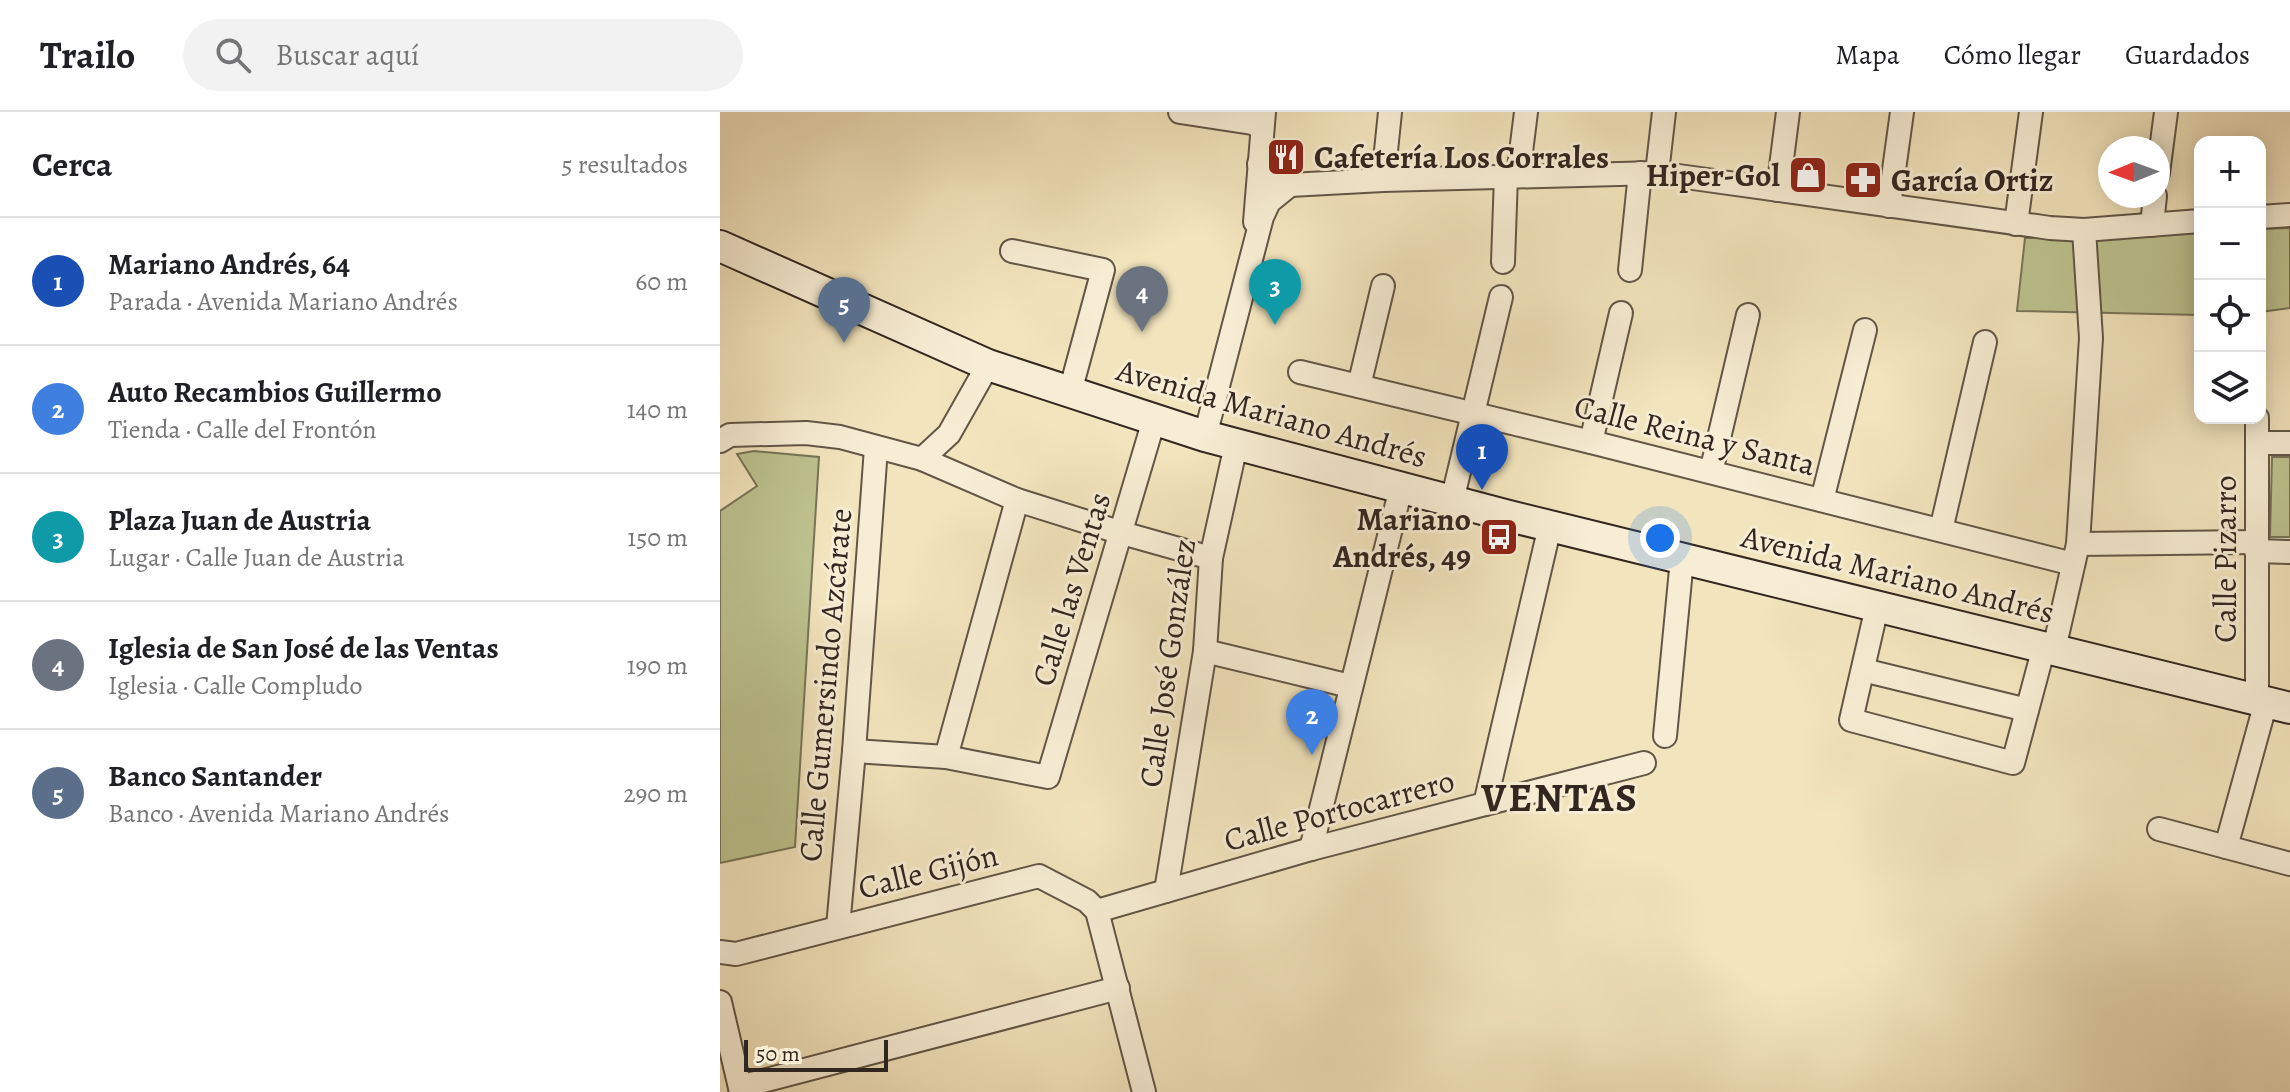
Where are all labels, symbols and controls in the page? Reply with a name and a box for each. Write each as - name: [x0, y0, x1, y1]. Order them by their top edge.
- search box: [183, 19, 743, 91]
- text: Trailo: [40, 29, 135, 81]
- icon: search: [211, 33, 255, 77]
- text: Buscar aquí: [275, 35, 420, 75]
- text: Mapa: [1836, 36, 1900, 74]
- text: Cómo llegar: [1944, 36, 2081, 74]
- text: Guardados: [2125, 36, 2250, 74]
- place label: Cafetería Los Corrales: [1314, 135, 1609, 179]
- restaurant icon: Cafetería Los Corrales: [1265, 136, 1307, 178]
- north arrow: [2098, 136, 2170, 208]
- map controls: [2194, 136, 2266, 424]
- button: +: [2194, 136, 2266, 208]
- text: Cerca: [32, 141, 113, 188]
- text: 5 resultados: [561, 147, 688, 182]
- place label: Hiper-Gol: [1646, 153, 1781, 197]
- shop icon: Hiper-Gol: [1787, 154, 1829, 196]
- place label: García Ortiz: [1891, 158, 2053, 202]
- pharmacy icon: García Ortiz: [1842, 159, 1884, 201]
- button: −: [2194, 208, 2266, 280]
- text: Mariano Andrés, 64: [108, 244, 350, 284]
- pin: 3: [1249, 259, 1301, 325]
- text: 1: [53, 264, 63, 299]
- text: 60 m: [635, 264, 688, 299]
- pin: 4: [1116, 266, 1168, 332]
- pin: 5: [818, 277, 870, 343]
- button: locate: [2194, 280, 2266, 352]
- text: Parada · Avenida Mariano Andrés: [108, 284, 458, 319]
- street label: Avenida Mariano Andrés: [1111, 347, 1432, 478]
- button: layers: [2194, 352, 2266, 424]
- text: Auto Recambios Guillermo: [108, 372, 442, 412]
- street label: Calle Reina y Santa: [1570, 384, 1820, 486]
- text: 2: [52, 392, 64, 427]
- text: 140 m: [627, 392, 688, 427]
- text: Tienda · Calle del Frontón: [108, 412, 377, 447]
- pin: 1: [1456, 424, 1508, 490]
- street label: Calle Pizarro: [2203, 475, 2247, 643]
- street label: Calle las Ventas: [1021, 487, 1121, 691]
- place label: Mariano Andrés, 49: [1332, 497, 1471, 578]
- text: Plaza Juan de Austria: [108, 500, 371, 540]
- street label: Calle Gumersindo Azcárate: [788, 506, 862, 864]
- street label: Avenida Mariano Andrés: [1736, 514, 2059, 634]
- bus stop icon: Mariano Andrés, 49: [1478, 516, 1520, 558]
- your location: [1640, 518, 1680, 558]
- text: 3: [52, 520, 64, 555]
- text: 150 m: [627, 520, 688, 555]
- street label: Calle José González: [1128, 536, 1206, 790]
- text: Lugar · Calle Juan de Austria: [108, 540, 405, 575]
- text: Iglesia de San José de las Ventas: [108, 628, 499, 668]
- text: 4: [52, 648, 64, 683]
- text: 190 m: [627, 648, 688, 683]
- text: Iglesia · Calle Compludo: [108, 668, 363, 703]
- pin: 2: [1286, 689, 1338, 755]
- text: Banco Santander: [108, 756, 322, 796]
- street label: Calle Portocarrero: [1219, 758, 1459, 862]
- district label: VENTAS: [1480, 770, 1639, 825]
- text: 5: [52, 776, 64, 811]
- text: 290 m: [623, 776, 688, 811]
- text: Banco · Avenida Mariano Andrés: [108, 796, 449, 831]
- street label: Calle Gijón: [854, 832, 1002, 910]
- scale bar: [744, 1036, 888, 1072]
- text: 50 m: [756, 1039, 800, 1069]

